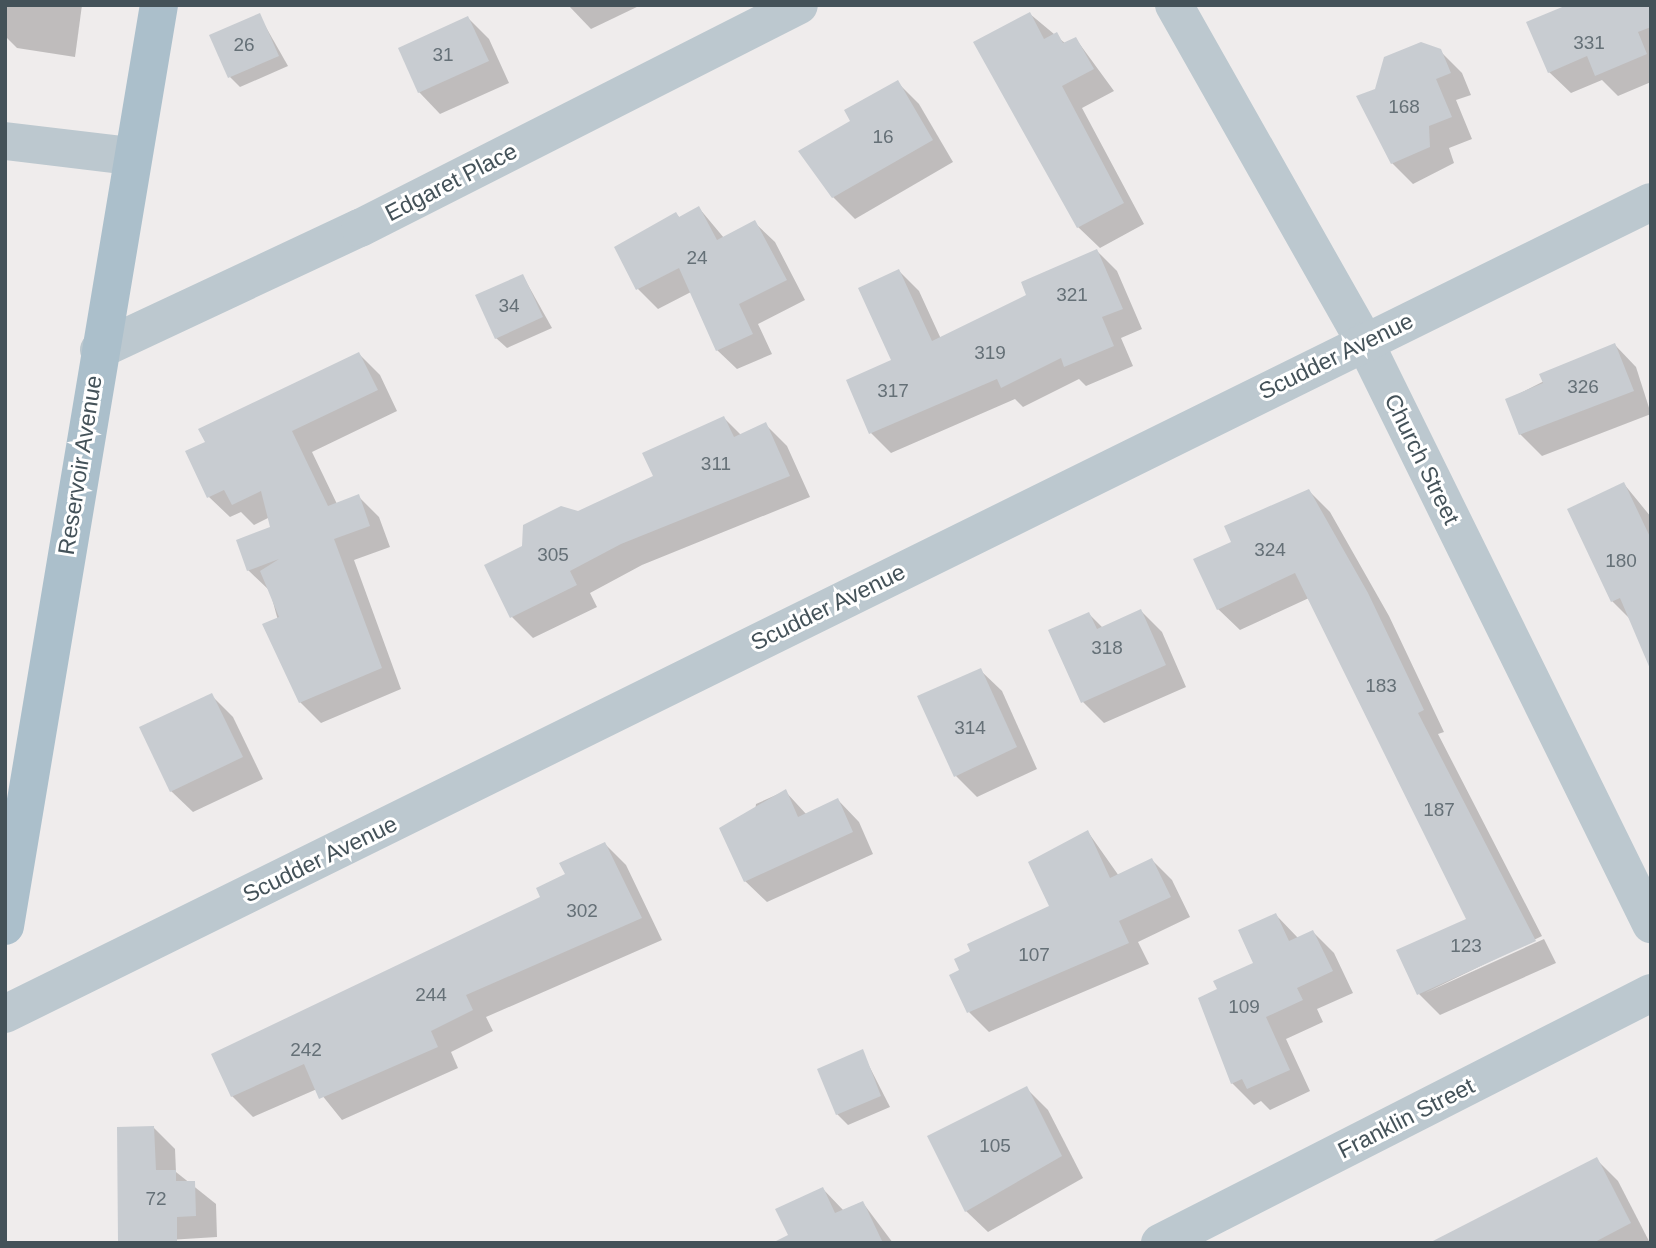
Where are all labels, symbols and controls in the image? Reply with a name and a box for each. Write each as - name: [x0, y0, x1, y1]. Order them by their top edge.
- house number: 331: [1573, 32, 1605, 54]
- house number: 26: [233, 34, 255, 56]
- house number: 31: [432, 44, 454, 66]
- house number: 168: [1388, 96, 1420, 118]
- house number: 16: [872, 126, 894, 148]
- street label: Edgaret Place: [380, 137, 522, 227]
- house number: 24: [686, 247, 708, 269]
- house number: 321: [1056, 284, 1088, 306]
- house number: 34: [498, 295, 520, 317]
- street label: Scudder Avenue: [1254, 306, 1418, 406]
- house number: 319: [974, 342, 1006, 364]
- street label: Reservoir Avenue: [52, 373, 108, 557]
- house number: 326: [1567, 376, 1599, 398]
- house number: 317: [877, 380, 909, 402]
- street label: Church Street: [1378, 389, 1466, 529]
- house number: 311: [701, 453, 731, 475]
- house number: 324: [1254, 539, 1286, 561]
- house number: 305: [537, 544, 569, 566]
- house number: 180: [1605, 550, 1637, 572]
- street label: Scudder Avenue: [746, 557, 910, 657]
- house number: 318: [1091, 637, 1123, 659]
- house number: 183: [1365, 675, 1397, 697]
- house number: 314: [954, 717, 986, 739]
- house number: 187: [1423, 799, 1455, 821]
- street label: Scudder Avenue: [238, 809, 402, 909]
- house number: 302: [566, 900, 598, 922]
- house number: 123: [1450, 935, 1482, 957]
- house number: 107: [1018, 944, 1050, 966]
- house number: 244: [415, 984, 447, 1006]
- house number: 109: [1228, 996, 1260, 1018]
- house number: 242: [290, 1039, 322, 1061]
- street label: Franklin Street: [1333, 1072, 1479, 1164]
- house number: 105: [979, 1135, 1011, 1157]
- house number: 72: [145, 1188, 167, 1210]

